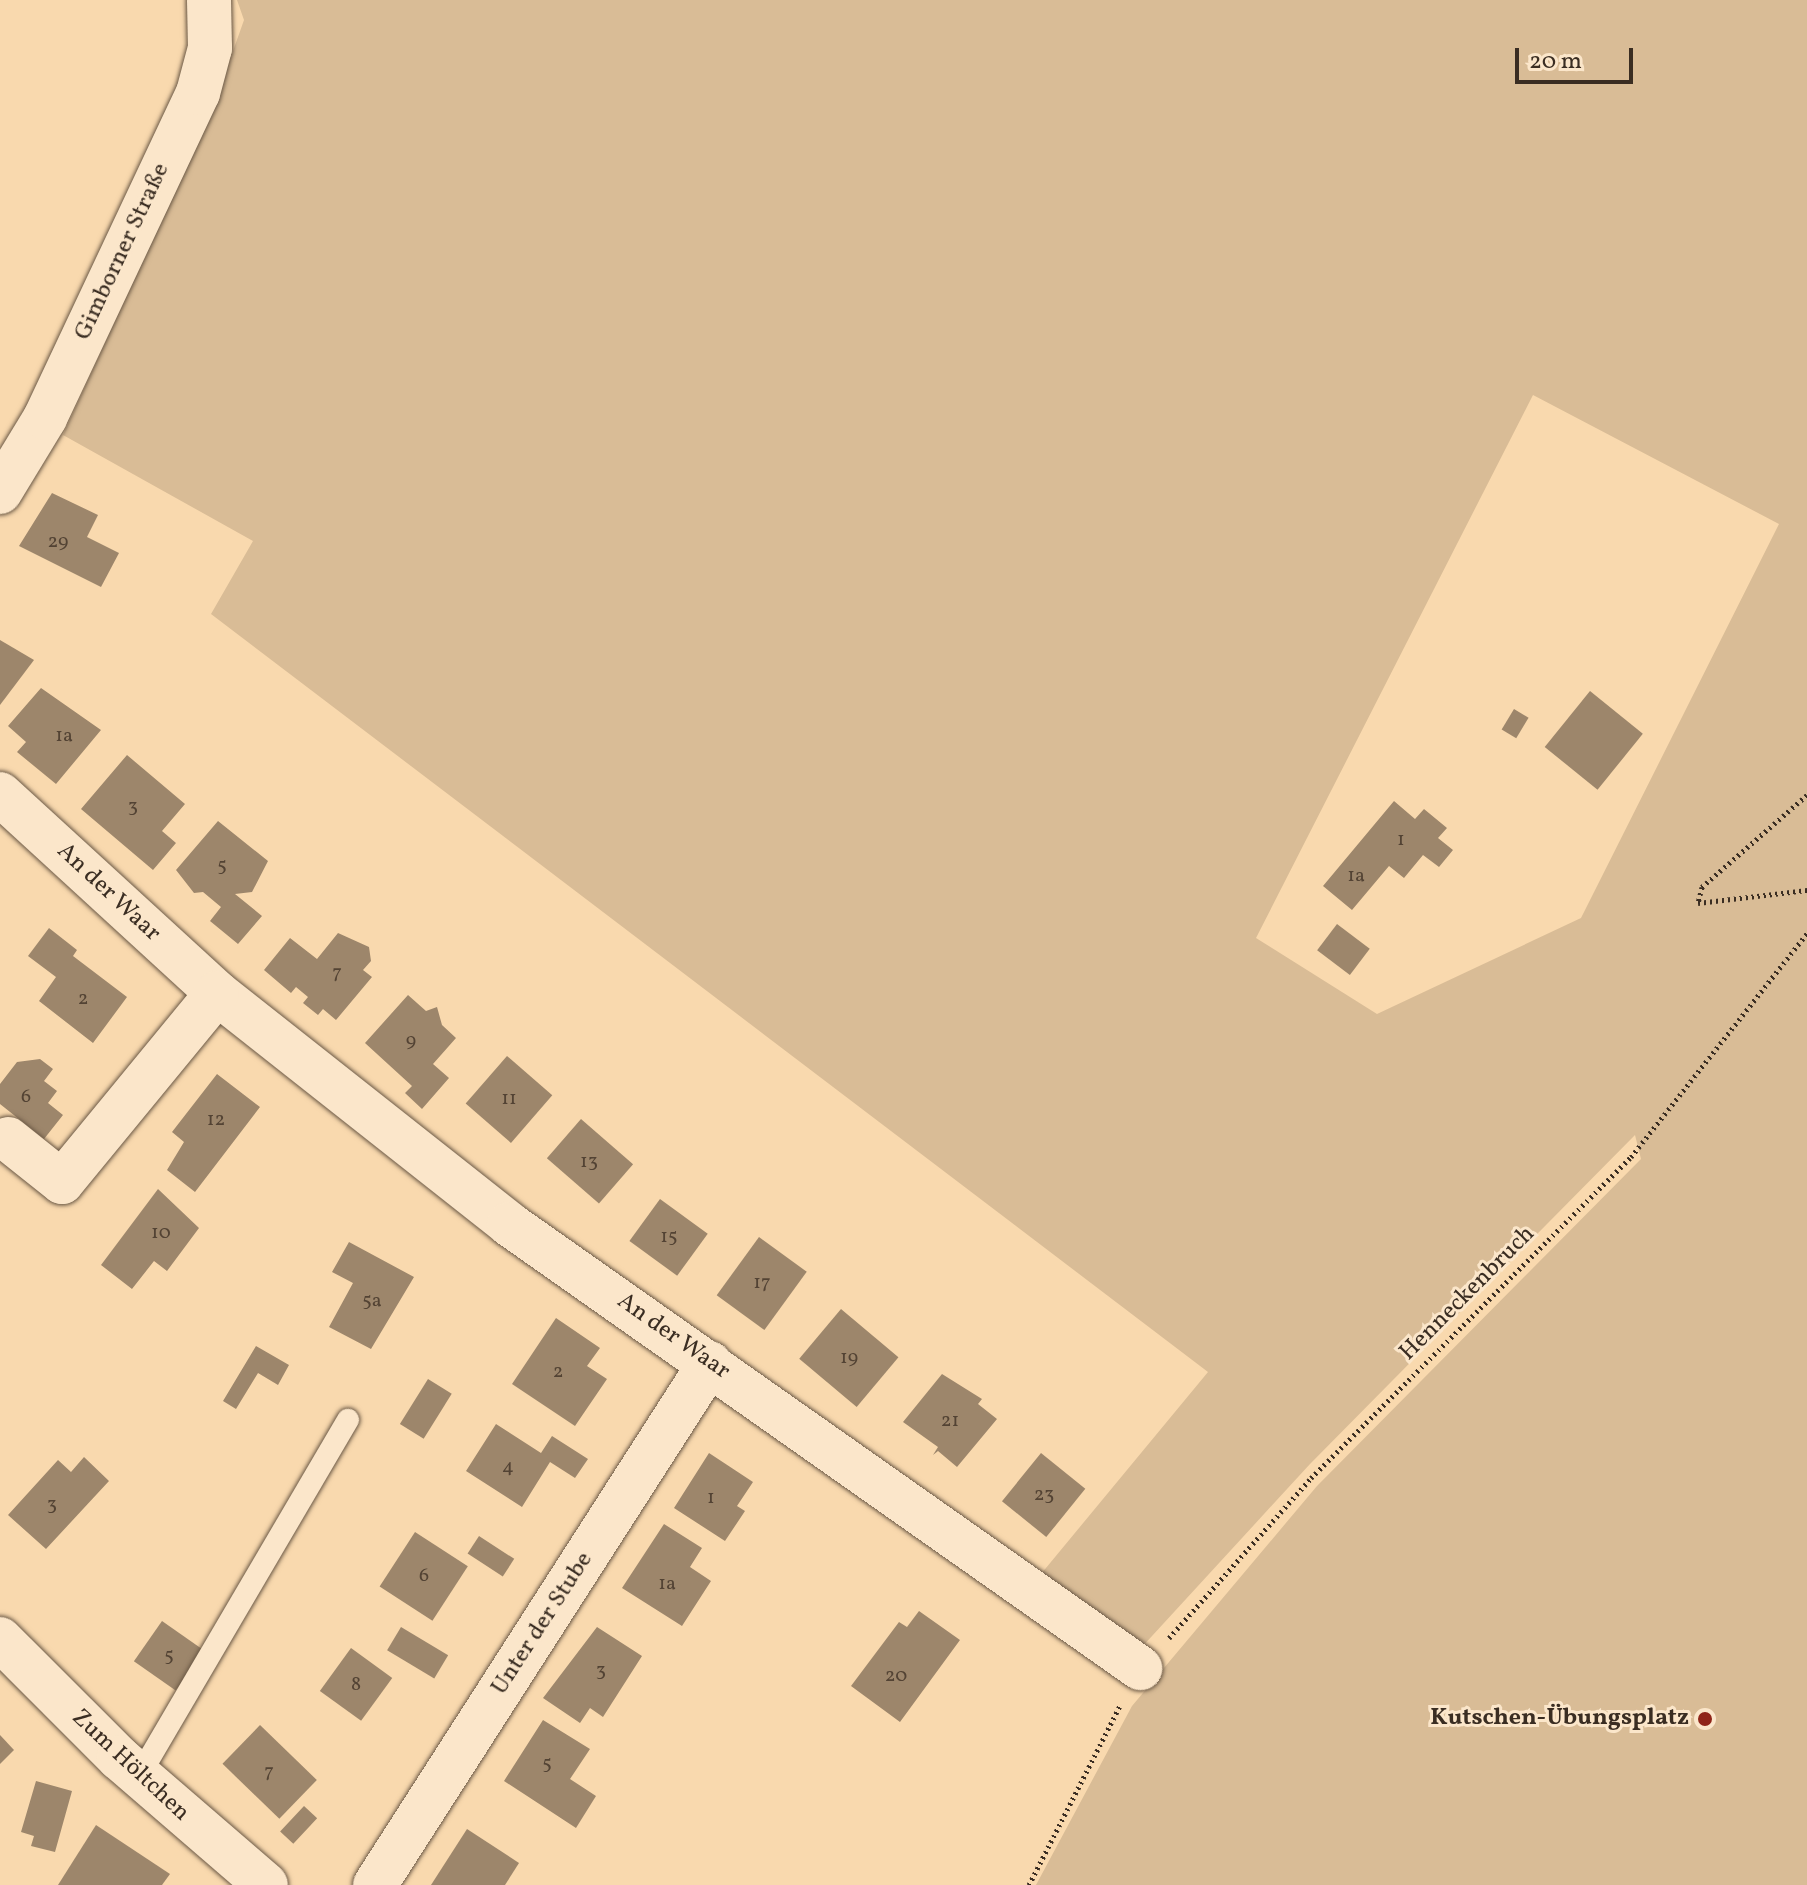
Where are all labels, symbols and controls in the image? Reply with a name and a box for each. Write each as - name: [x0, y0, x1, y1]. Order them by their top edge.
- scale bar: [1519, 32, 1637, 82]
- text: 20 m: [1529, 45, 1582, 79]
- street label: Gimborner Straße: [69, 159, 177, 345]
- house number: 29: [48, 530, 68, 554]
- house number: 1a: [55, 724, 73, 748]
- house number: 3: [128, 795, 138, 819]
- house number: 1: [1397, 828, 1405, 852]
- street label: An der Waar: [50, 837, 166, 949]
- house number: 5: [217, 854, 227, 878]
- house number: 1a: [1347, 864, 1365, 888]
- house number: 7: [332, 961, 342, 985]
- house number: 2: [78, 987, 88, 1011]
- house number: 9: [406, 1029, 416, 1053]
- house number: 6: [21, 1085, 31, 1109]
- house number: 11: [501, 1087, 517, 1111]
- house number: 12: [207, 1108, 225, 1132]
- house number: 13: [580, 1150, 598, 1174]
- street label: Henneckenbruch: [1394, 1220, 1542, 1368]
- house number: 10: [151, 1221, 171, 1245]
- house number: 15: [660, 1225, 678, 1249]
- house number: 17: [753, 1271, 771, 1295]
- street label: An der Waar: [611, 1287, 735, 1387]
- house number: 5a: [362, 1289, 382, 1313]
- house number: 19: [840, 1346, 858, 1370]
- house number: 2: [553, 1360, 563, 1384]
- house number: 21: [941, 1409, 959, 1433]
- house number: 4: [502, 1455, 514, 1479]
- house number: 23: [1034, 1483, 1054, 1507]
- house number: 1: [707, 1486, 715, 1510]
- house number: 3: [47, 1493, 57, 1517]
- street label: Unter der Stube: [486, 1547, 600, 1701]
- house number: 6: [419, 1564, 429, 1588]
- house number: 1a: [658, 1572, 676, 1596]
- house number: 5: [164, 1644, 174, 1668]
- house number: 3: [596, 1659, 606, 1683]
- house number: 20: [885, 1664, 907, 1688]
- house number: 8: [351, 1673, 361, 1697]
- street label: Zum Höltchen: [65, 1704, 195, 1828]
- place label: Kutschen-Übungsplatz: [1430, 1705, 1689, 1733]
- marker: Kutschen-Übungsplatz: [1696, 1710, 1714, 1728]
- house number: 5: [542, 1752, 552, 1776]
- house number: 7: [264, 1760, 274, 1784]

